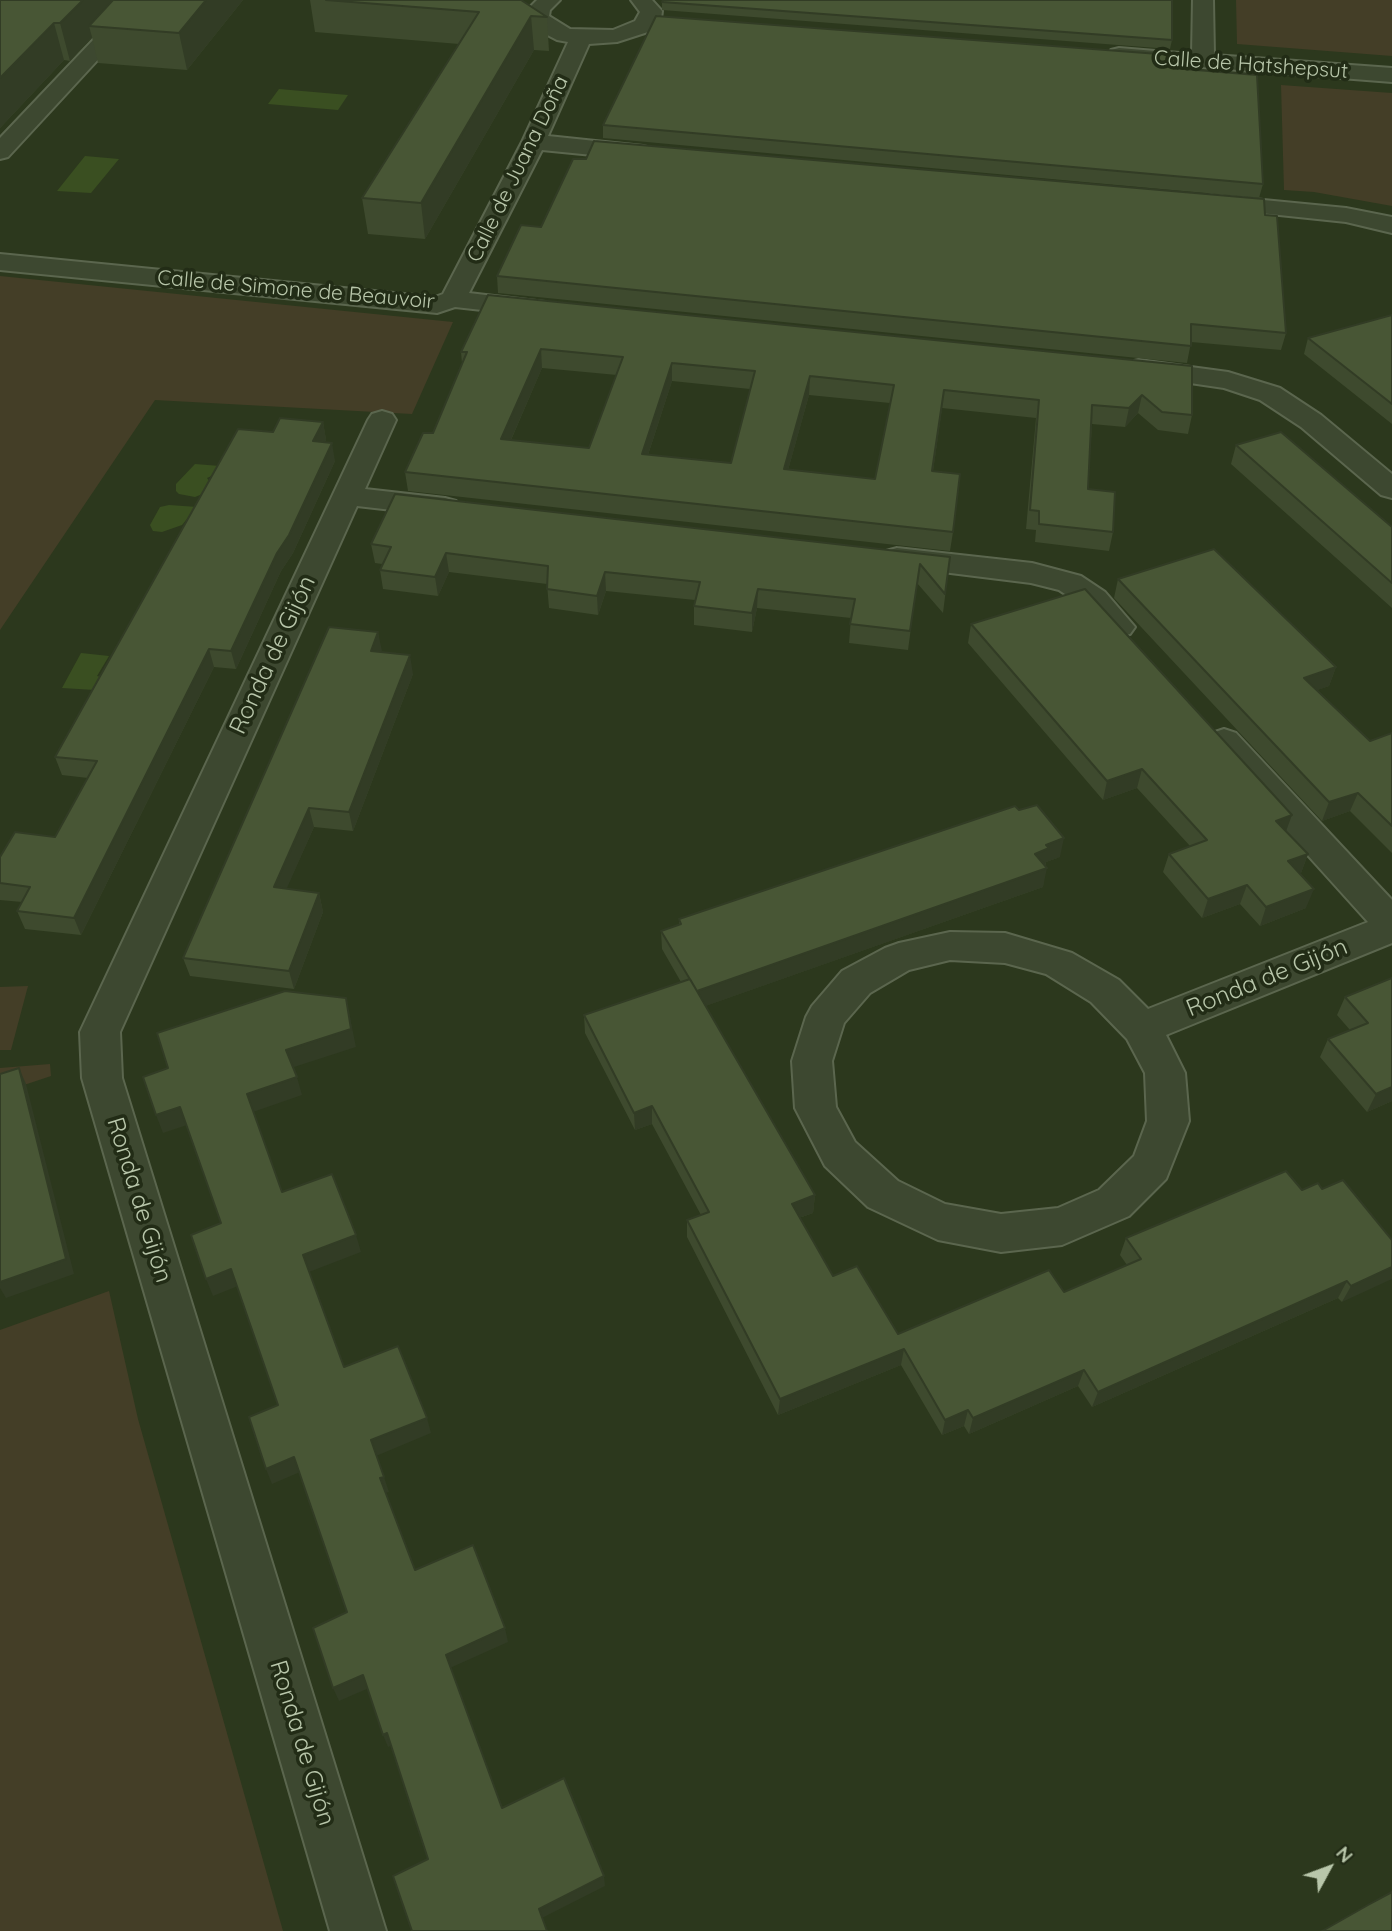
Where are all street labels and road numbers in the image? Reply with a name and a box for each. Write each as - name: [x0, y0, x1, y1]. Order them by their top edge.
- street label: Calle de Hatshepsut: [1153, 46, 1349, 84]
- street label: Calle de Juana Doña: [462, 72, 574, 266]
- street label: Calle de Simone de Beauvoir: [156, 265, 436, 315]
- street label: Ronda de Gijón: [224, 571, 322, 739]
- street label: Ronda de Gijón: [1182, 933, 1352, 1023]
- street label: Ronda de Gijón: [100, 1114, 178, 1286]
- street label: Ronda de Gijón: [263, 1657, 341, 1829]

